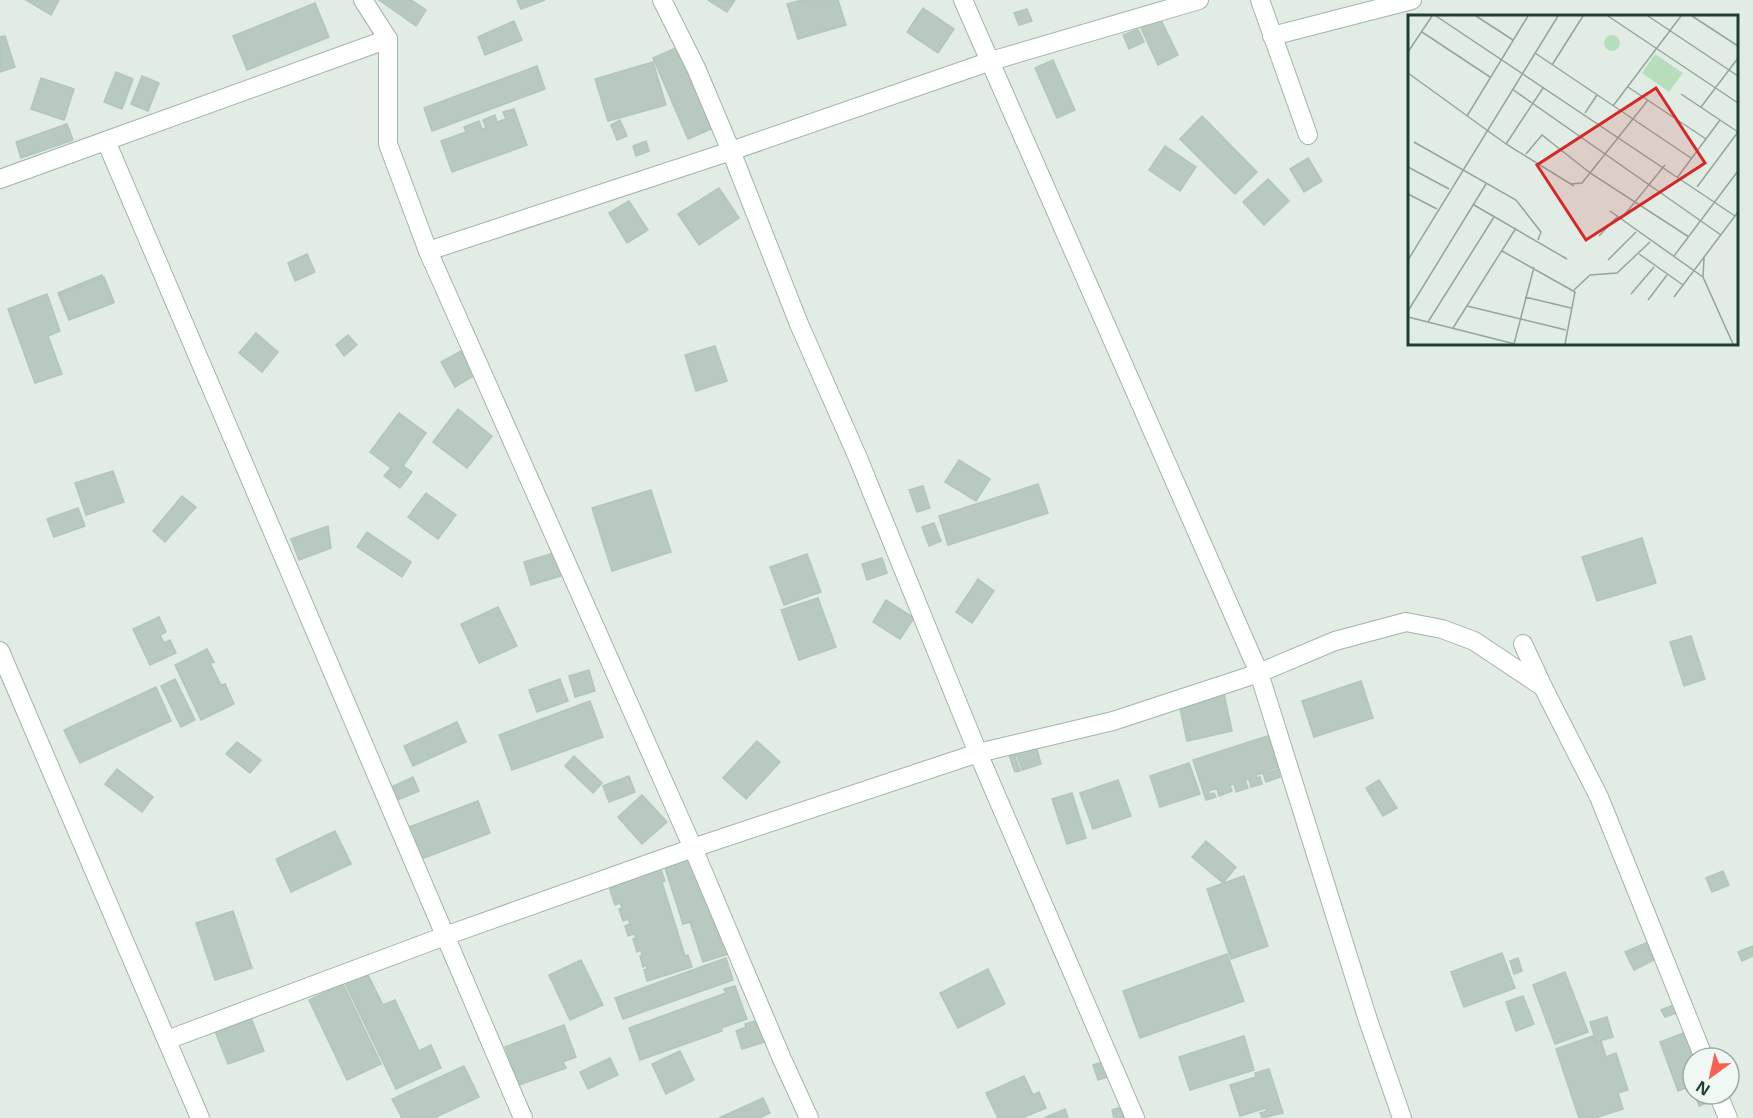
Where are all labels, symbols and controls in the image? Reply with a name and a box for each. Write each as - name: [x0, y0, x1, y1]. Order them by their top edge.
- inset map: [1408, 15, 1738, 345]
- north arrow: [1681, 1046, 1741, 1106]
- text: N: [1691, 1076, 1714, 1101]

